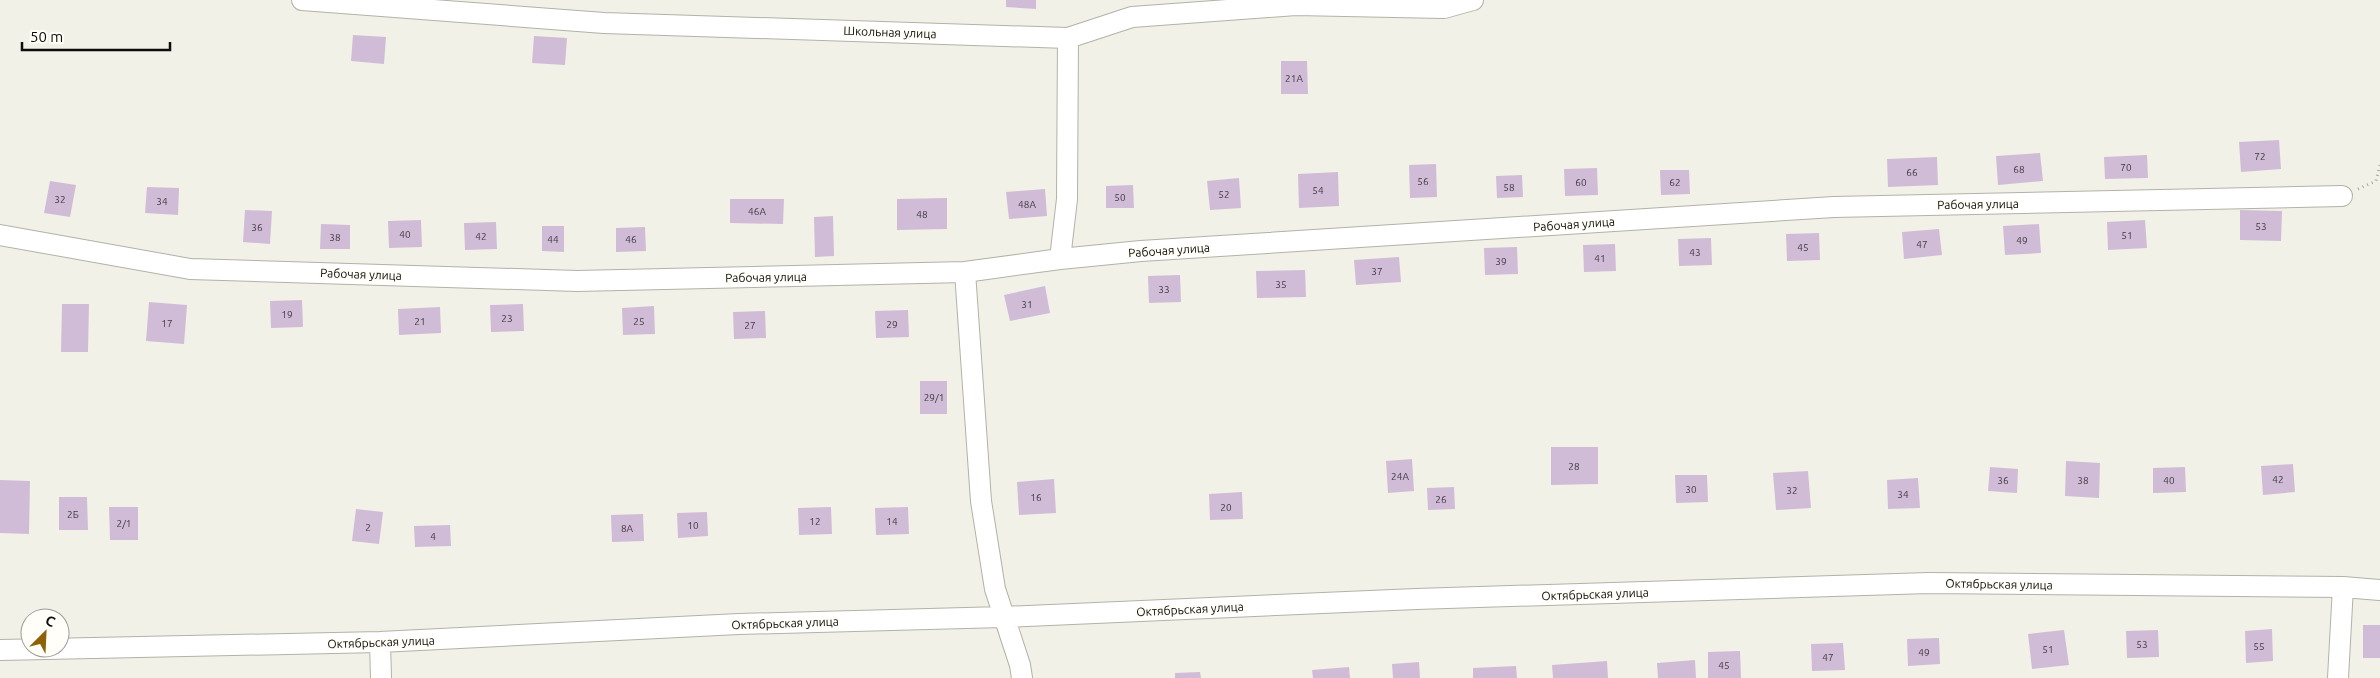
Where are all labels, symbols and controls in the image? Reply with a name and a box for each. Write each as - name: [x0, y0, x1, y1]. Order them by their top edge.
- scale bar: [22, 20, 170, 52]
- street label: Школьная улица: [843, 24, 937, 40]
- text: 50 m: [30, 28, 63, 45]
- house number: 21А: [1285, 73, 1303, 84]
- house number: 72: [2254, 151, 2266, 162]
- house number: 70: [2120, 162, 2132, 173]
- house number: 68: [2013, 164, 2025, 175]
- house number: 66: [1906, 167, 1918, 178]
- house number: 56: [1417, 176, 1429, 187]
- house number: 60: [1575, 177, 1587, 188]
- house number: 62: [1669, 177, 1681, 188]
- house number: 58: [1503, 182, 1515, 193]
- house number: 54: [1312, 185, 1324, 196]
- house number: 52: [1218, 189, 1230, 200]
- house number: 50: [1114, 192, 1126, 203]
- house number: 32: [54, 194, 66, 205]
- house number: 34: [156, 196, 168, 207]
- street label: Рабочая улица: [1937, 197, 2019, 211]
- house number: 48А: [1018, 199, 1036, 210]
- house number: 46А: [748, 206, 766, 217]
- house number: 48: [916, 209, 928, 220]
- street label: Рабочая улица: [1533, 215, 1615, 233]
- house number: 53: [2255, 221, 2267, 232]
- house number: 36: [251, 222, 263, 233]
- house number: 40: [399, 229, 411, 240]
- house number: 51: [2121, 230, 2133, 241]
- house number: 42: [475, 231, 487, 242]
- house number: 38: [329, 232, 341, 243]
- house number: 44: [547, 234, 559, 245]
- house number: 46: [625, 234, 637, 245]
- house number: 49: [2016, 235, 2028, 246]
- house number: 47: [1916, 239, 1928, 250]
- street label: Рабочая улица: [1128, 241, 1210, 259]
- house number: 45: [1797, 242, 1809, 253]
- house number: 43: [1689, 247, 1701, 258]
- house number: 41: [1594, 253, 1606, 264]
- house number: 39: [1495, 256, 1507, 267]
- street label: Рабочая улица: [320, 266, 402, 282]
- house number: 37: [1371, 266, 1383, 277]
- street label: Рабочая улица: [725, 270, 807, 284]
- house number: 35: [1275, 279, 1287, 290]
- house number: 33: [1158, 284, 1170, 295]
- house number: 31: [1021, 299, 1033, 310]
- house number: 19: [281, 309, 293, 320]
- house number: 23: [501, 313, 513, 324]
- house number: 21: [414, 316, 426, 327]
- house number: 25: [633, 316, 645, 327]
- house number: 17: [161, 318, 173, 329]
- house number: 29: [886, 319, 898, 330]
- house number: 27: [744, 320, 756, 331]
- house number: 29/1: [924, 392, 944, 403]
- house number: 28: [1568, 461, 1580, 472]
- house number: 24А: [1391, 471, 1409, 482]
- house number: 42: [2272, 474, 2284, 485]
- house number: 36: [1997, 475, 2009, 486]
- house number: 38: [2077, 475, 2089, 486]
- house number: 40: [2163, 475, 2175, 486]
- house number: 30: [1685, 484, 1697, 495]
- house number: 32: [1786, 485, 1798, 496]
- house number: 34: [1897, 489, 1909, 500]
- house number: 16: [1030, 492, 1042, 503]
- house number: 26: [1435, 494, 1447, 505]
- house number: 20: [1220, 502, 1232, 513]
- house number: 2Б: [67, 509, 79, 520]
- house number: 12: [809, 516, 821, 527]
- house number: 14: [886, 516, 898, 527]
- house number: 2/1: [117, 518, 131, 529]
- house number: 10: [687, 520, 699, 531]
- house number: 2: [365, 522, 371, 533]
- house number: 8А: [621, 523, 634, 534]
- house number: 4: [430, 531, 436, 542]
- street label: Октябрьская улица: [1945, 577, 2053, 591]
- street label: Октябрьская улица: [1541, 586, 1649, 602]
- street label: Октябрьская улица: [1136, 600, 1244, 618]
- north arrow: [20, 608, 70, 658]
- text: С: [43, 612, 58, 630]
- street label: Октябрьская улица: [731, 615, 839, 631]
- street label: Октябрьская улица: [327, 634, 435, 650]
- house number: 53: [2136, 639, 2148, 650]
- house number: 55: [2253, 641, 2265, 652]
- house number: 51: [2042, 644, 2054, 655]
- house number: 49: [1918, 647, 1930, 658]
- house number: 47: [1822, 652, 1834, 663]
- house number: 45: [1718, 660, 1730, 671]

